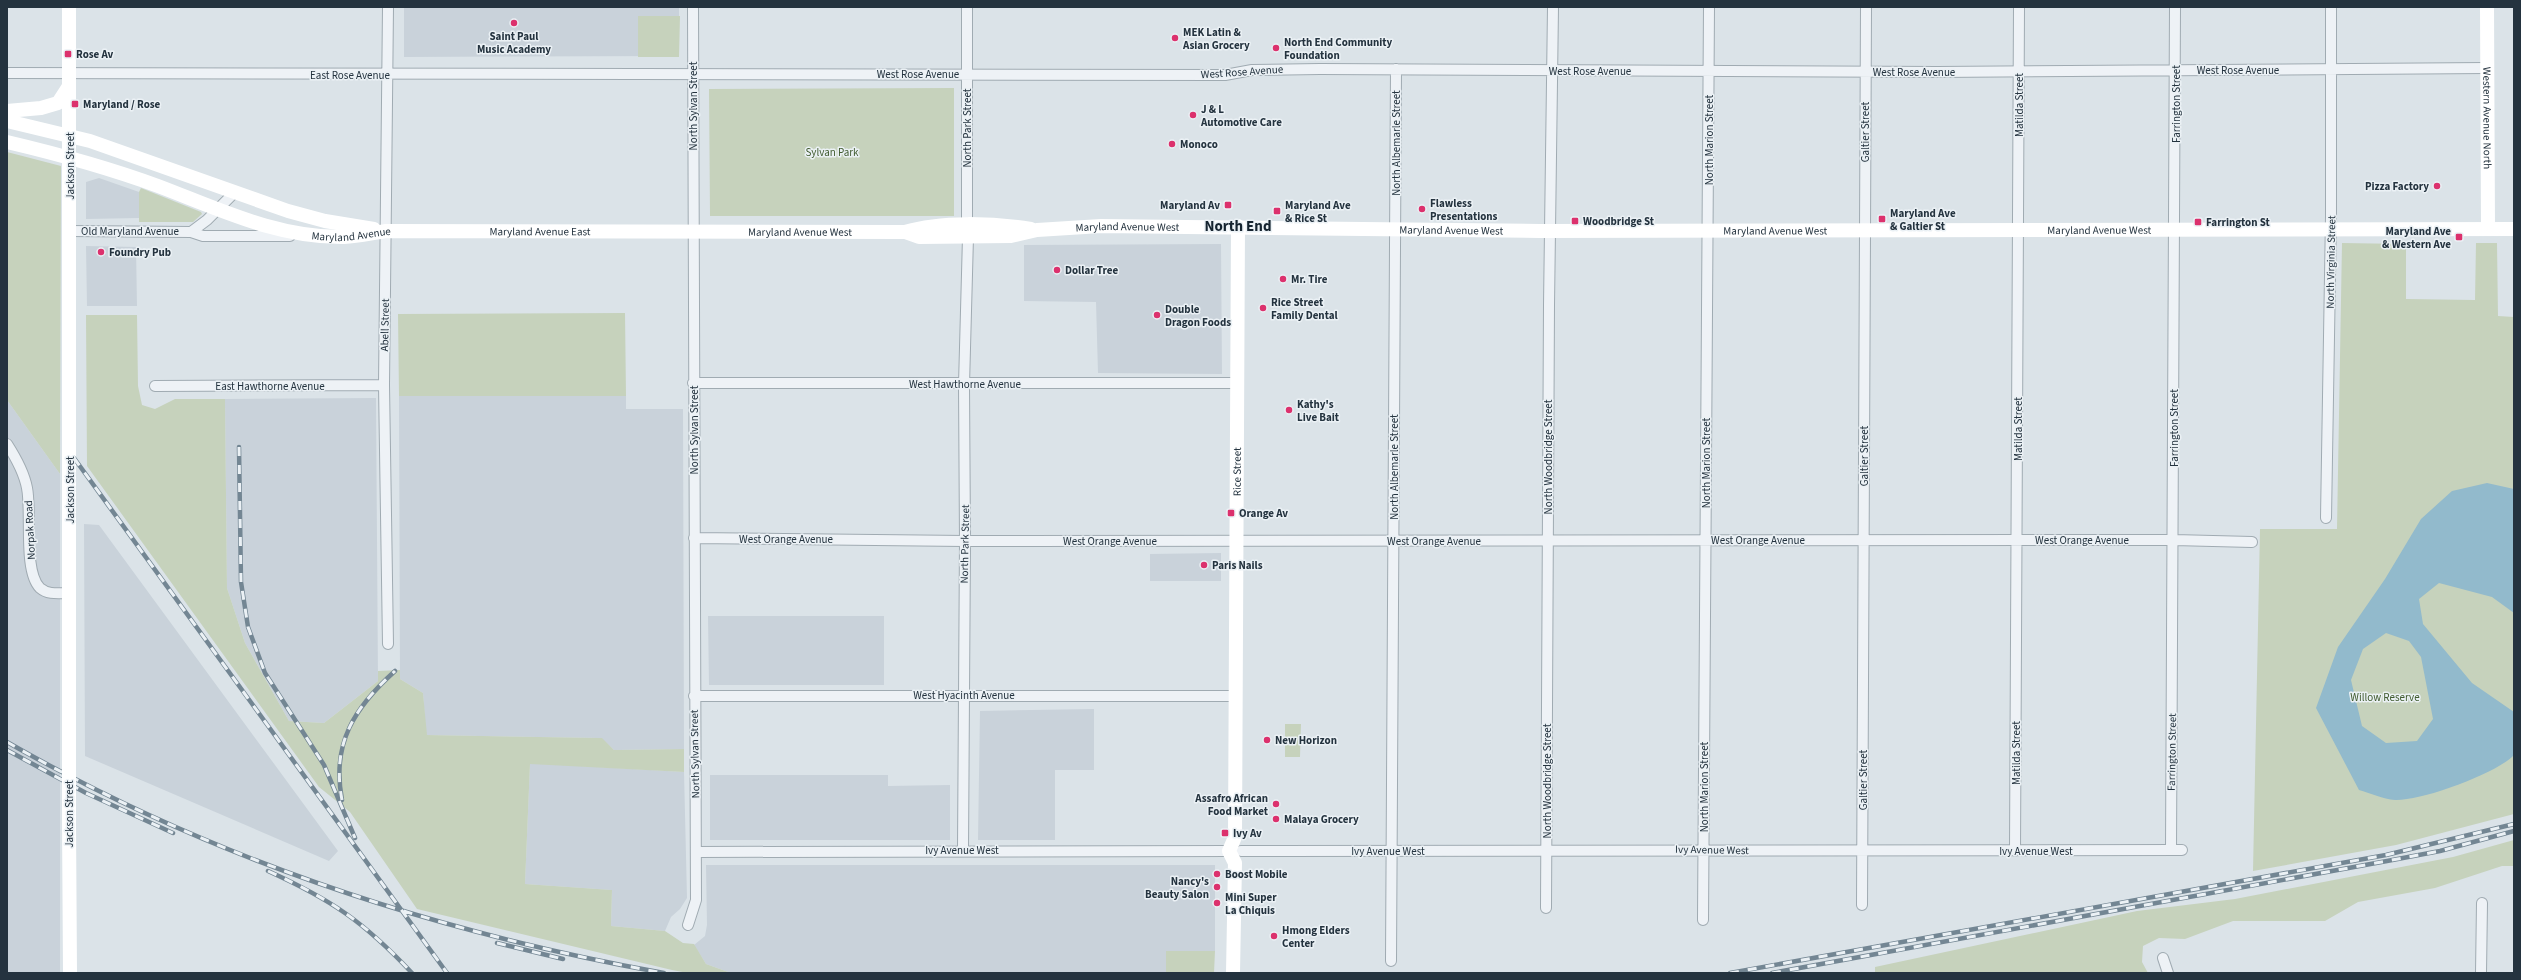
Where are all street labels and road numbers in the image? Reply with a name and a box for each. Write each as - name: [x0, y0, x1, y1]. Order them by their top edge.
- street label: North Sylvan Street: [686, 61, 701, 150]
- street label: West Rose Avenue: [1200, 62, 1284, 82]
- street label: West Rose Avenue: [2197, 63, 2280, 78]
- street label: West Rose Avenue: [1549, 64, 1632, 79]
- street label: West Rose Avenue: [1873, 65, 1956, 80]
- street label: Farrington Street: [2169, 65, 2184, 143]
- street label: West Rose Avenue: [877, 67, 960, 82]
- street label: Western Avenue North: [2480, 67, 2495, 169]
- street label: East Rose Avenue: [310, 68, 390, 83]
- street label: Matilda Street: [2012, 73, 2027, 137]
- street label: North Park Street: [960, 88, 975, 168]
- street label: North Albemarle Street: [1389, 90, 1404, 196]
- street label: North Marion Street: [1702, 94, 1717, 185]
- street label: Galtier Street: [1858, 101, 1873, 162]
- street label: Jackson Street: [63, 132, 78, 200]
- street label: North Virginia Street: [2323, 215, 2339, 309]
- street label: Maryland Avenue West: [1075, 219, 1180, 235]
- street label: Maryland Avenue West: [1399, 222, 1504, 238]
- street label: Maryland Avenue West: [2047, 222, 2152, 237]
- street label: Maryland Avenue: [311, 223, 391, 245]
- street label: Maryland Avenue West: [1723, 223, 1828, 238]
- street label: Old Maryland Avenue: [81, 224, 179, 239]
- street label: Maryland Avenue East: [489, 224, 591, 239]
- street label: Maryland Avenue West: [748, 224, 852, 239]
- street label: Abell Street: [377, 298, 393, 352]
- street label: West Hawthorne Avenue: [909, 377, 1022, 392]
- street label: East Hawthorne Avenue: [215, 379, 325, 394]
- street label: North Sylvan Street: [687, 385, 702, 474]
- street label: Farrington Street: [2167, 389, 2182, 467]
- street label: Matilda Street: [2011, 397, 2026, 461]
- street label: North Woodbridge Street: [1541, 399, 1556, 514]
- street label: North Albemarle Street: [1387, 414, 1402, 520]
- street label: North Marion Street: [1699, 417, 1714, 508]
- street label: Galtier Street: [1857, 425, 1872, 486]
- street label: Rice Street: [1229, 447, 1244, 496]
- street label: Jackson Street: [63, 456, 78, 524]
- street label: Norpak Road: [21, 500, 39, 560]
- street label: North Park Street: [957, 504, 973, 584]
- street label: West Orange Avenue: [739, 532, 833, 547]
- street label: West Orange Avenue: [1711, 533, 1805, 548]
- street label: West Orange Avenue: [2035, 533, 2129, 548]
- street label: West Orange Avenue: [1063, 534, 1157, 549]
- street label: West Orange Avenue: [1387, 534, 1481, 549]
- street label: West Hyacinth Avenue: [913, 688, 1015, 703]
- street label: North Sylvan Street: [687, 709, 703, 799]
- street label: Farrington Street: [2164, 713, 2180, 791]
- street label: Matilda Street: [2009, 721, 2024, 785]
- street label: North Woodbridge Street: [1540, 723, 1555, 838]
- street label: North Marion Street: [1697, 741, 1712, 832]
- street label: Galtier Street: [1856, 749, 1871, 810]
- street label: Jackson Street: [62, 780, 77, 848]
- street label: Ivy Avenue West: [1675, 842, 1749, 858]
- street label: Ivy Avenue West: [925, 843, 999, 858]
- street label: Ivy Avenue West: [1351, 844, 1425, 859]
- street label: Ivy Avenue West: [1999, 844, 2073, 859]

